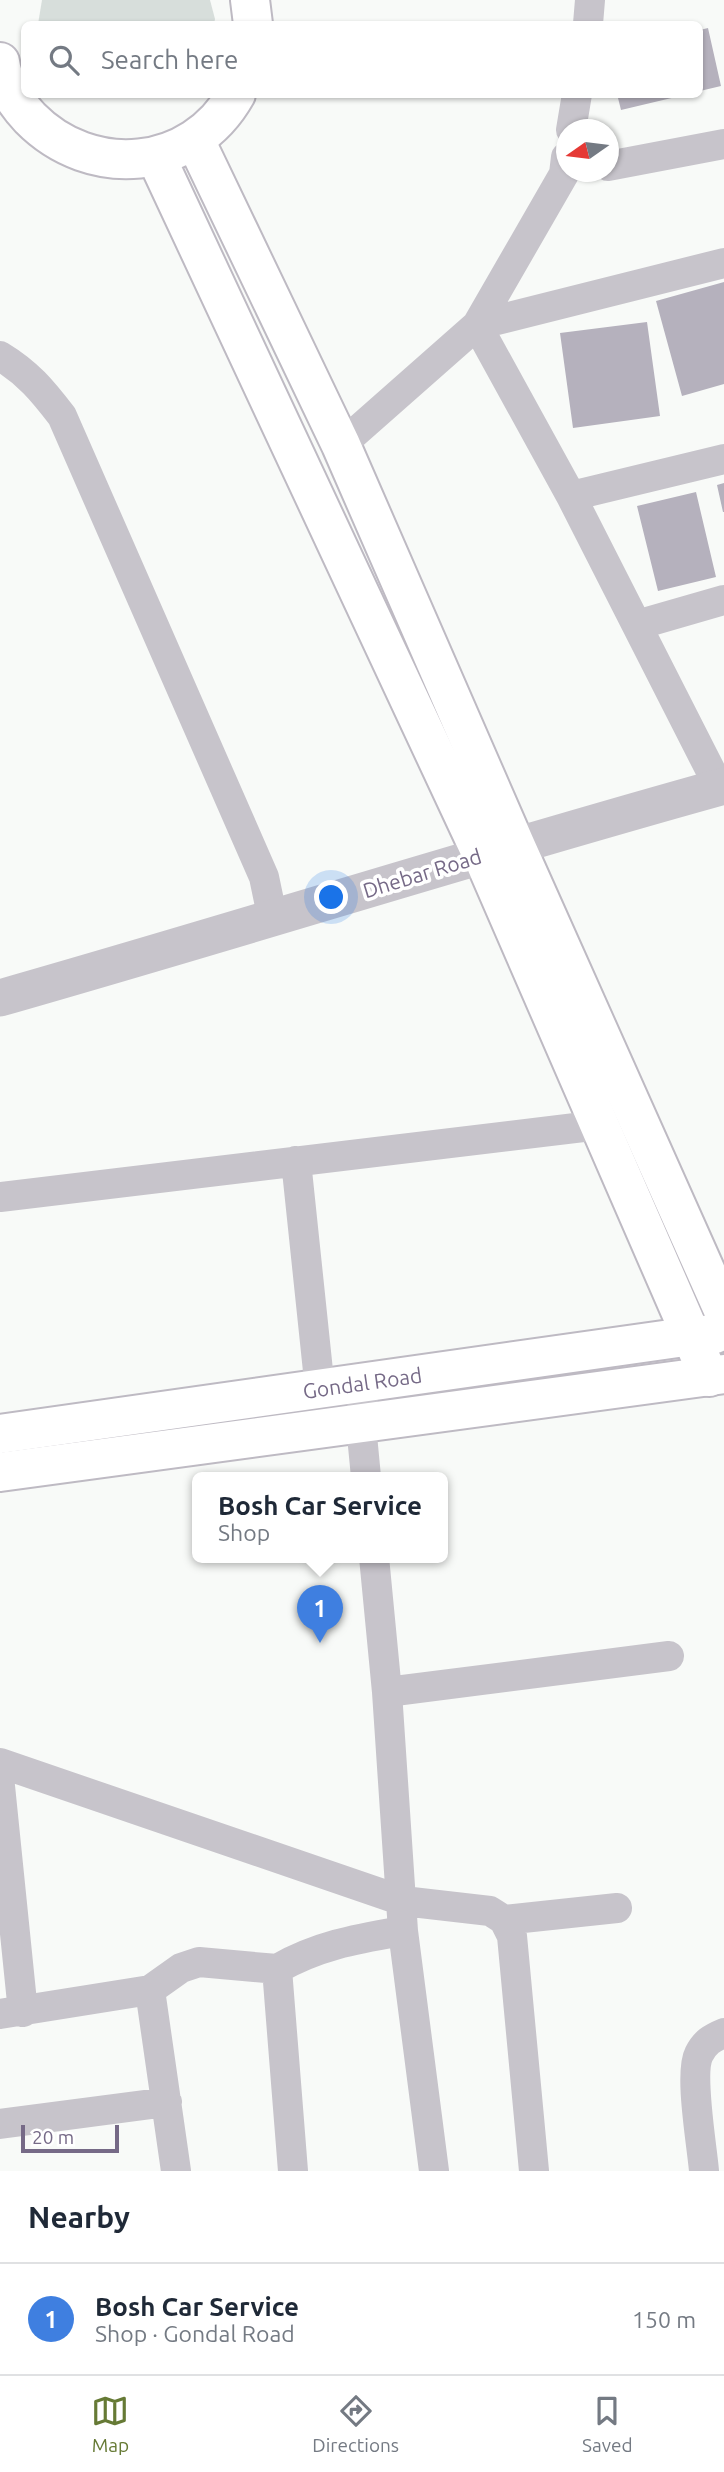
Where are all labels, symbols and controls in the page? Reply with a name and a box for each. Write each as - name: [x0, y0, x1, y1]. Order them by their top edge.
- search box: [21, 21, 703, 98]
- icon: search: [45, 41, 83, 79]
- text: Search here: [101, 45, 238, 74]
- north arrow: [556, 119, 619, 182]
- street label: Dhebar Road: [360, 844, 484, 902]
- your location: [314, 880, 348, 914]
- street label: Gondal Road: [301, 1362, 424, 1403]
- popup: [192, 1472, 448, 1563]
- text: Bosh Car Service: [218, 1491, 422, 1520]
- text: Shop: [218, 1520, 270, 1545]
- pin: 1: [297, 1585, 343, 1643]
- scale bar: [21, 2122, 119, 2154]
- text: 20 m: [32, 2126, 74, 2148]
- text: Nearby: [28, 2200, 130, 2234]
- text: Bosh Car Service: [95, 2292, 299, 2321]
- text: 1: [45, 2307, 57, 2332]
- text: 150 m: [632, 2307, 696, 2332]
- text: Shop · Gondal Road: [95, 2321, 295, 2346]
- tab: Map: [91, 2392, 129, 2456]
- tab: Directions: [312, 2392, 399, 2456]
- tab: Saved: [582, 2392, 633, 2456]

